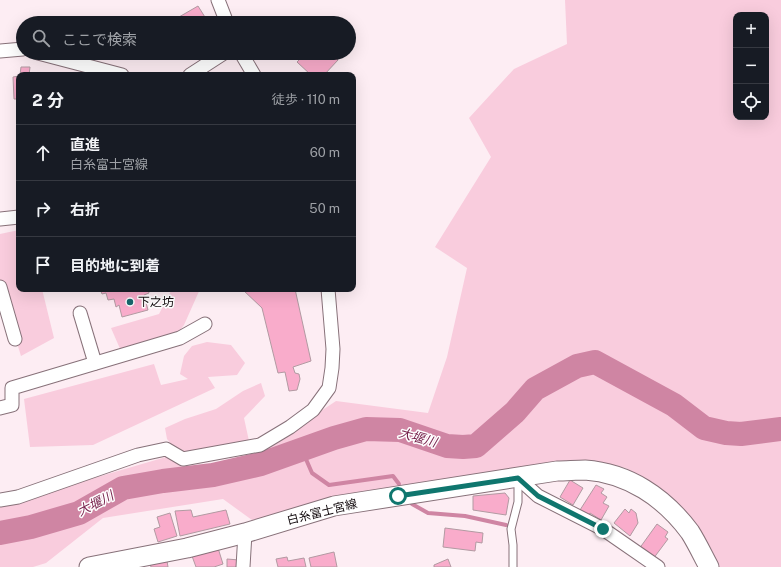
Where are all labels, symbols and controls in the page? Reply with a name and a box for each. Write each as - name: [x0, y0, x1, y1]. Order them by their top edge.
- map controls: [733, 12, 769, 120]
- button: +: [733, 12, 769, 48]
- search box: [16, 16, 356, 60]
- icon: search: [30, 27, 52, 49]
- text: ここで検索: [62, 31, 137, 48]
- button: −: [733, 48, 769, 84]
- button: locate: [733, 84, 769, 120]
- text: 2 分: [32, 90, 64, 110]
- text: 徒歩 · 110 m: [272, 92, 340, 107]
- text: 直進: [70, 136, 100, 153]
- icon: ahead: [32, 142, 54, 164]
- text: 60 m: [310, 145, 340, 160]
- text: 白糸富士宮線: [70, 157, 148, 172]
- icon: right: [32, 198, 54, 220]
- text: 右折: [70, 201, 100, 218]
- text: 50 m: [309, 201, 340, 216]
- icon: arrive: [32, 254, 54, 276]
- text: 目的地に到着: [70, 257, 160, 274]
- place label: 下之坊: [138, 295, 174, 309]
- marker: 下之坊: [125, 297, 135, 307]
- water label: 大堰川: [397, 425, 441, 451]
- water label: 大堰川: [74, 487, 118, 519]
- route start: [389, 487, 407, 505]
- street label: 白糸富士宮線: [285, 496, 359, 528]
- route end: [594, 520, 612, 538]

